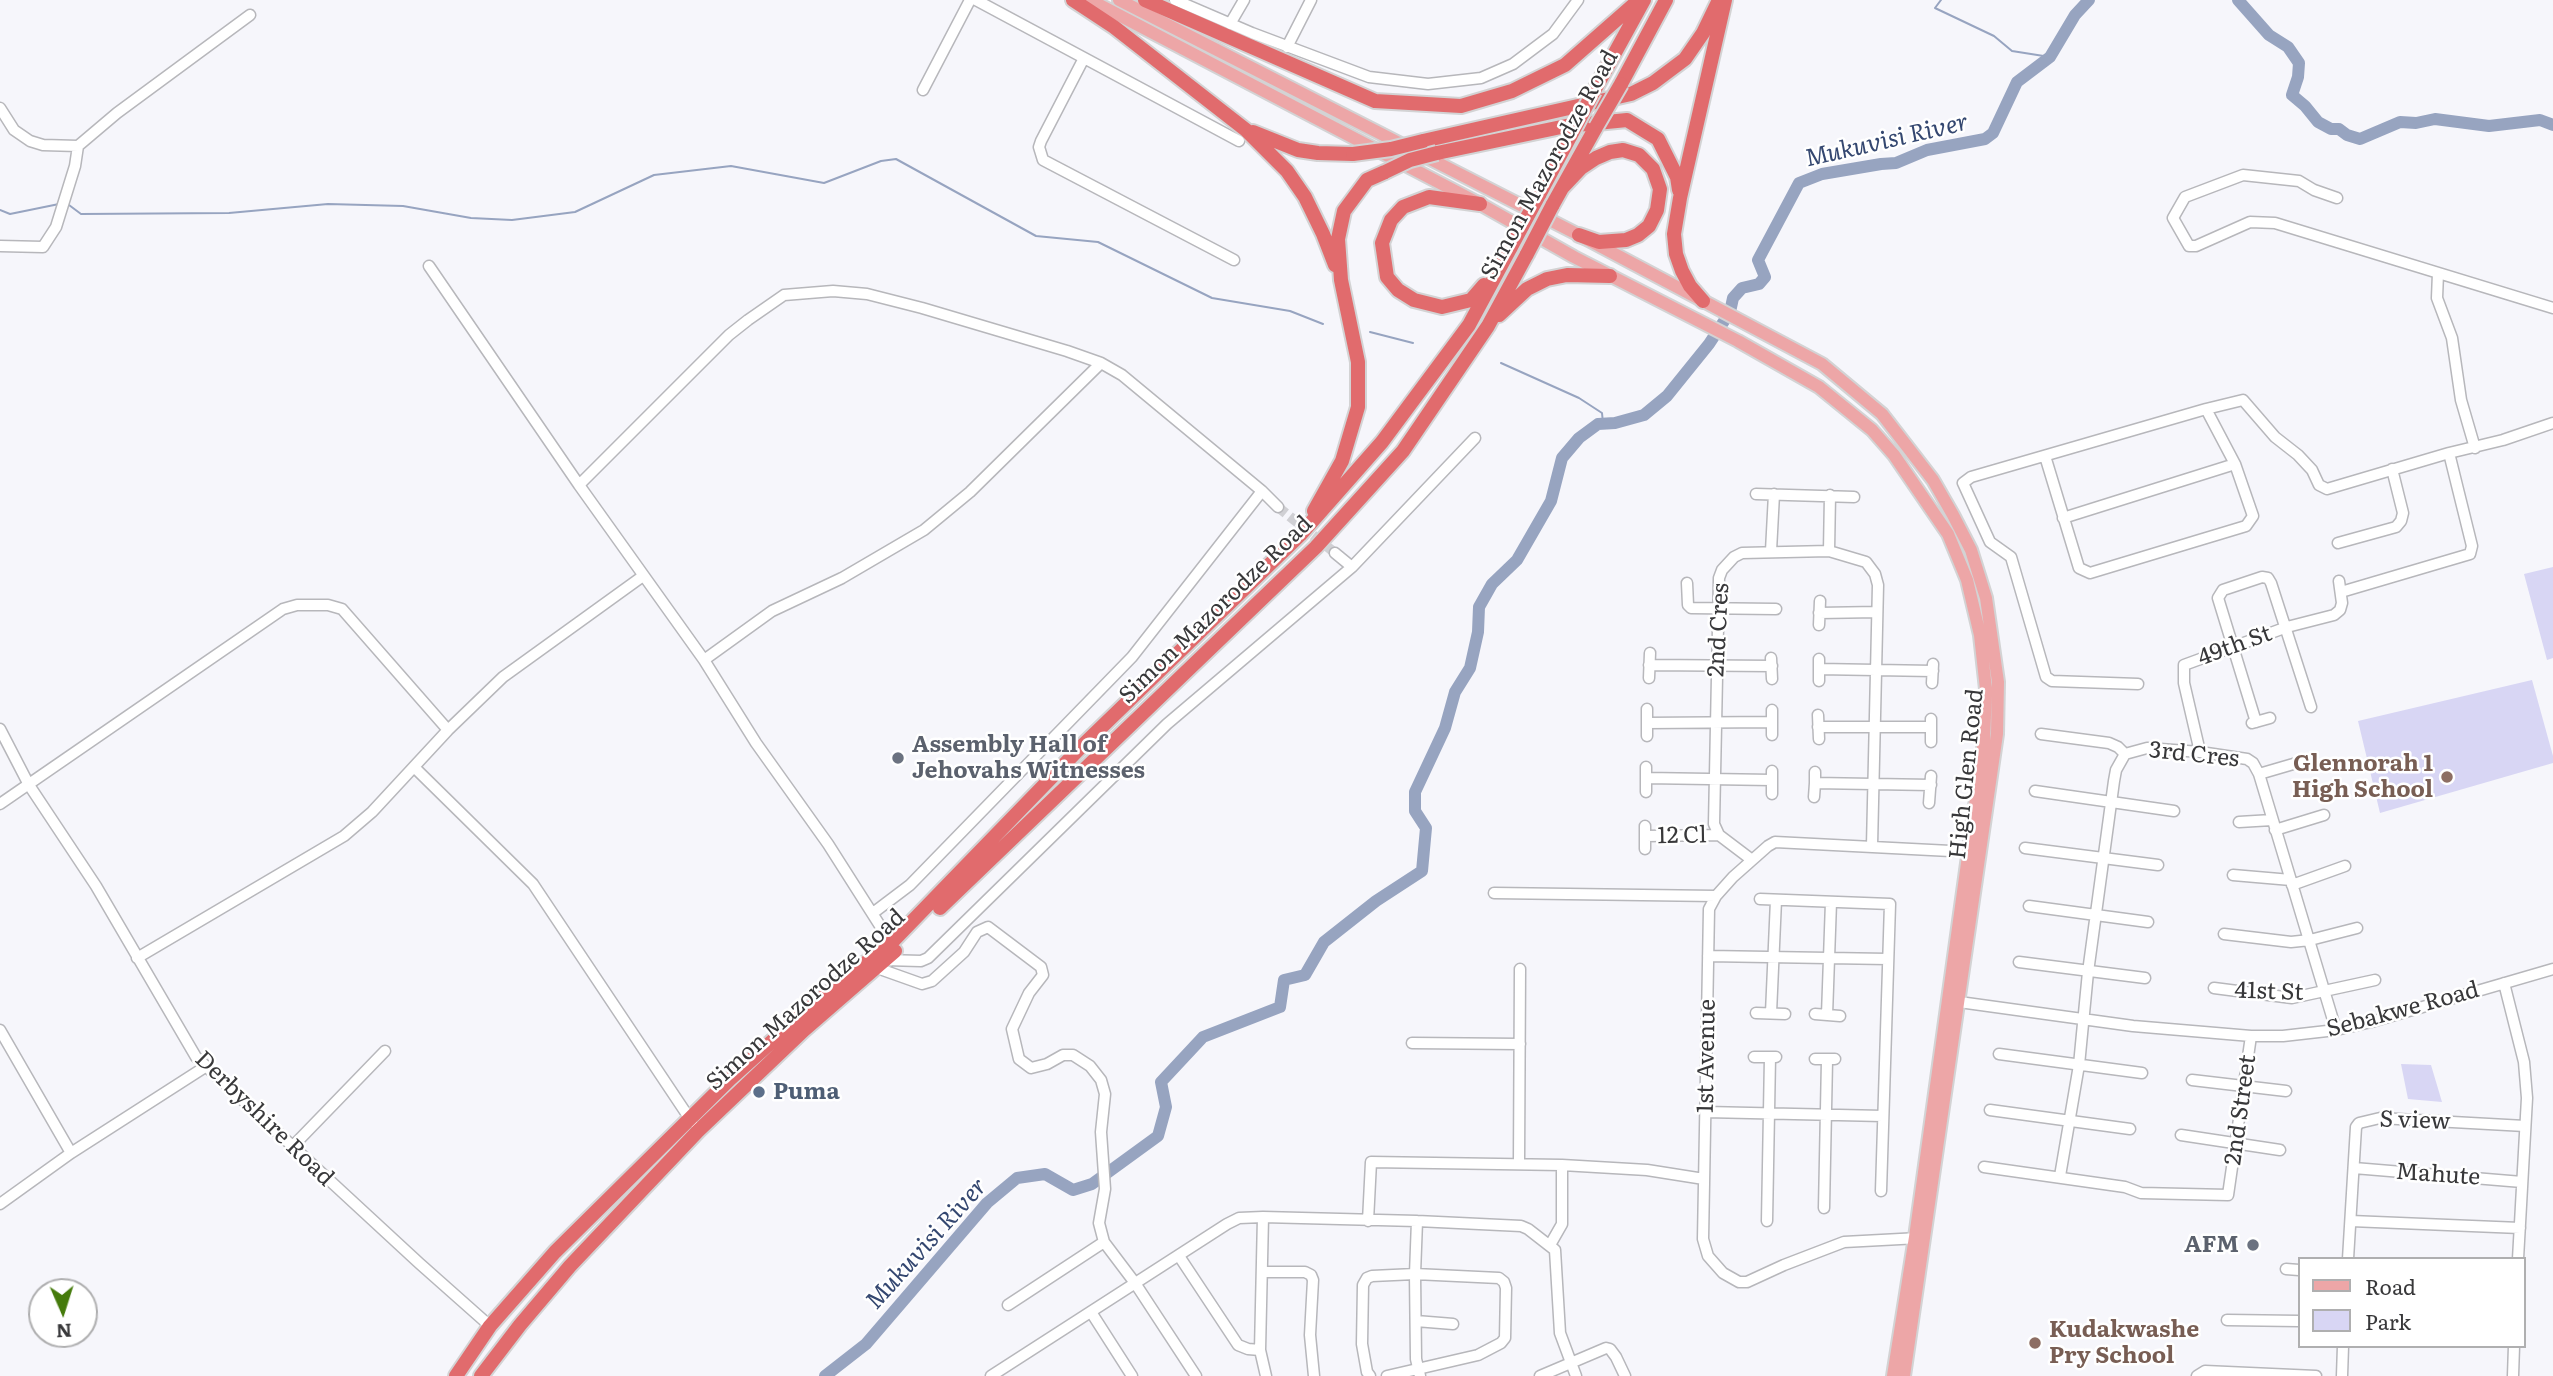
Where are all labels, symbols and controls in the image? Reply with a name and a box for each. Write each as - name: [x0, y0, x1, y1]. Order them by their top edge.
- street label: Simon Mazorodze Road: [1475, 46, 1625, 284]
- water label: Mukuvisi River: [1803, 108, 1971, 174]
- street label: Simon Mazorodze Road: [1114, 511, 1318, 709]
- street label: 2nd Cres: [1703, 582, 1735, 678]
- street label: 49th St: [2194, 620, 2276, 672]
- street label: High Glen Road: [1944, 687, 1990, 861]
- place label: Assembly Hall of Jehovahs Witnesses: [912, 731, 1145, 785]
- street label: 3rd Cres: [2148, 737, 2240, 773]
- marker: Assembly Hall of Jehovahs Witnesses: [890, 750, 906, 766]
- place label: Glennorah 1 High School: [2292, 750, 2433, 804]
- marker: Glennorah 1 High School: [2439, 769, 2455, 785]
- street label: 12 Cl: [1657, 822, 1707, 850]
- street label: Simon Mazorodze Road: [701, 903, 911, 1097]
- street label: Sebakwe Road: [2324, 976, 2482, 1044]
- street label: 41st St: [2234, 977, 2304, 1007]
- street label: 1st Avenue: [1692, 999, 1722, 1113]
- street label: Derbyshire Road: [189, 1046, 339, 1192]
- street label: 2nd Street: [2220, 1053, 2262, 1167]
- place label: Puma: [773, 1078, 840, 1106]
- marker: Puma: [751, 1084, 767, 1100]
- street label: S view: [2379, 1106, 2451, 1136]
- street label: Mahute: [2395, 1158, 2481, 1192]
- water label: Mukuvisi River: [861, 1173, 993, 1315]
- place label: AFM: [2184, 1231, 2239, 1259]
- marker: AFM: [2245, 1237, 2261, 1253]
- legend: [2298, 1257, 2525, 1348]
- text: Road: [2365, 1270, 2416, 1301]
- north arrow: [28, 1278, 98, 1348]
- text: Park: [2365, 1305, 2411, 1336]
- place label: Kudakwashe Pry School: [2049, 1316, 2199, 1370]
- text: N: [55, 1318, 73, 1346]
- marker: Kudakwashe Pry School: [2027, 1335, 2043, 1351]

